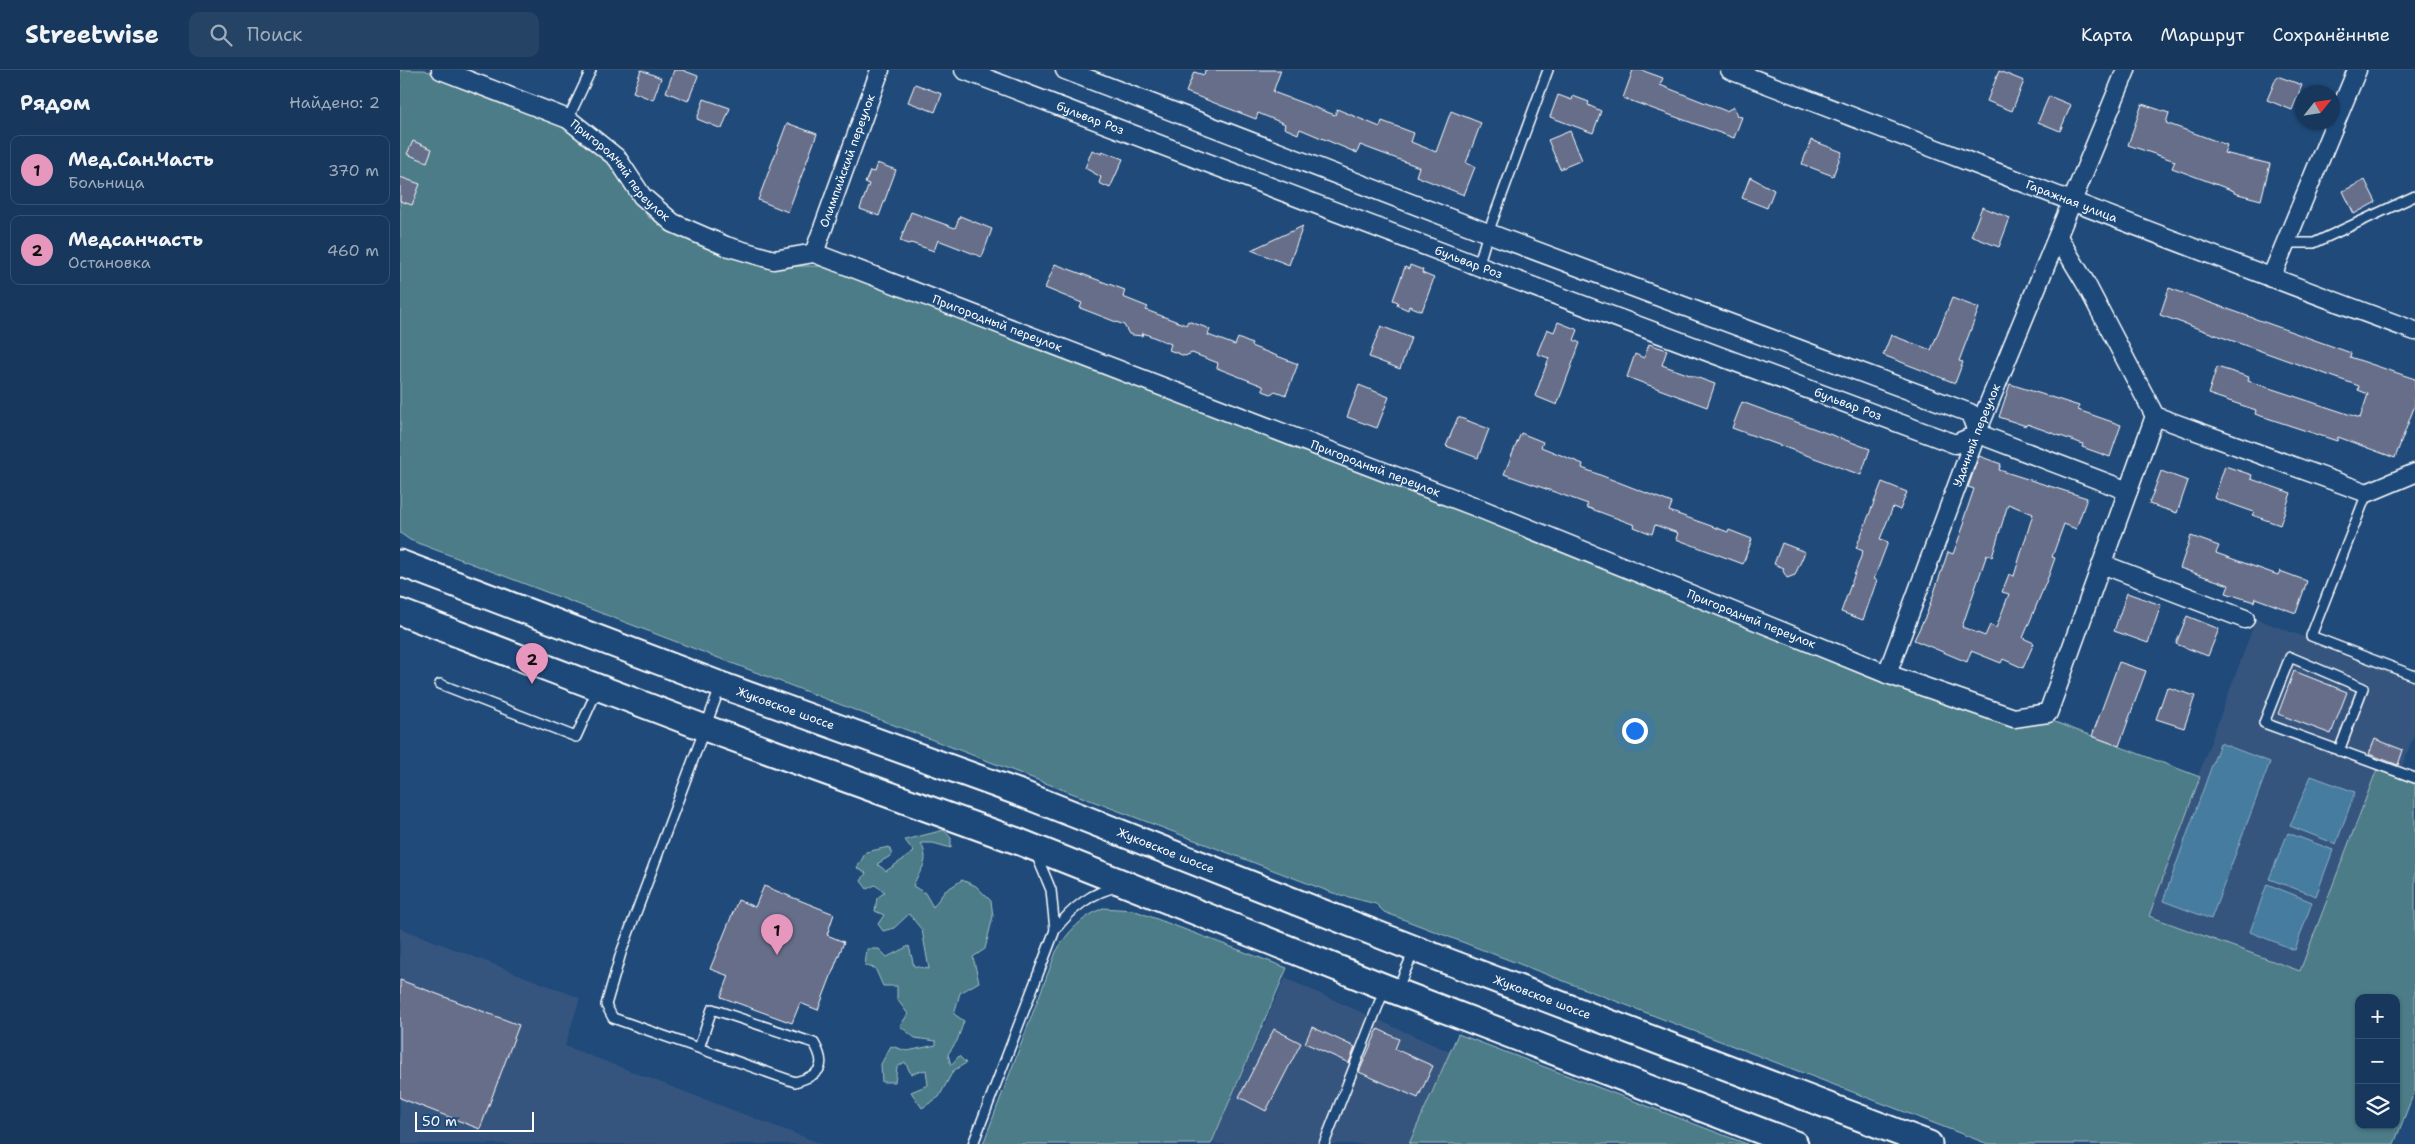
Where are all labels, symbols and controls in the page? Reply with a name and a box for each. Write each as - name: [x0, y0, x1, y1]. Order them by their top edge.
- search box: [189, 12, 539, 57]
- text: Streetwise: [25, 19, 159, 51]
- icon: search: [207, 21, 235, 49]
- text: Поиск: [247, 22, 302, 47]
- text: Карта: [2081, 23, 2132, 47]
- text: Маршрут: [2160, 23, 2244, 47]
- text: Сохранённые: [2272, 23, 2390, 47]
- north arrow: [2295, 85, 2340, 130]
- text: Рядом: [20, 89, 90, 117]
- street label: Олимпийский переулок: [816, 91, 879, 230]
- text: Найдено: 2: [289, 92, 380, 113]
- street label: бульвар Роз: [1054, 98, 1126, 138]
- street label: Пригородный переулок: [567, 116, 674, 225]
- text: Мед.Сан.Часть: [68, 147, 214, 172]
- text: 1: [33, 160, 41, 181]
- text: 370 m: [328, 160, 379, 181]
- text: Больница: [68, 172, 144, 193]
- street label: Гаражная улица: [2024, 176, 2120, 226]
- text: Медсанчасть: [68, 227, 203, 252]
- text: 2: [31, 240, 43, 261]
- text: 460 m: [327, 240, 379, 261]
- street label: бульвар Роз: [1432, 242, 1505, 282]
- text: Остановка: [68, 252, 151, 273]
- street label: Пригородный переулок: [930, 291, 1065, 356]
- street label: Удачный переулок: [1949, 381, 2004, 489]
- street label: бульвар Роз: [1812, 384, 1884, 424]
- street label: Пригородный переулок: [1308, 436, 1443, 501]
- street label: Пригородный переулок: [1685, 586, 1819, 652]
- pin: 2: [516, 643, 548, 684]
- street label: Жуковское шоссе: [734, 683, 837, 733]
- your location: [1622, 718, 1648, 744]
- street label: Жуковское шоссе: [1115, 824, 1217, 877]
- pin: 1: [761, 914, 793, 955]
- street label: Жуковское шоссе: [1491, 971, 1593, 1023]
- map controls: [2355, 994, 2400, 1129]
- button: +: [2355, 994, 2400, 1039]
- button: −: [2355, 1039, 2400, 1084]
- button: layers: [2355, 1084, 2400, 1129]
- scale bar: [415, 1109, 534, 1132]
- text: 50 m: [422, 1112, 457, 1130]

